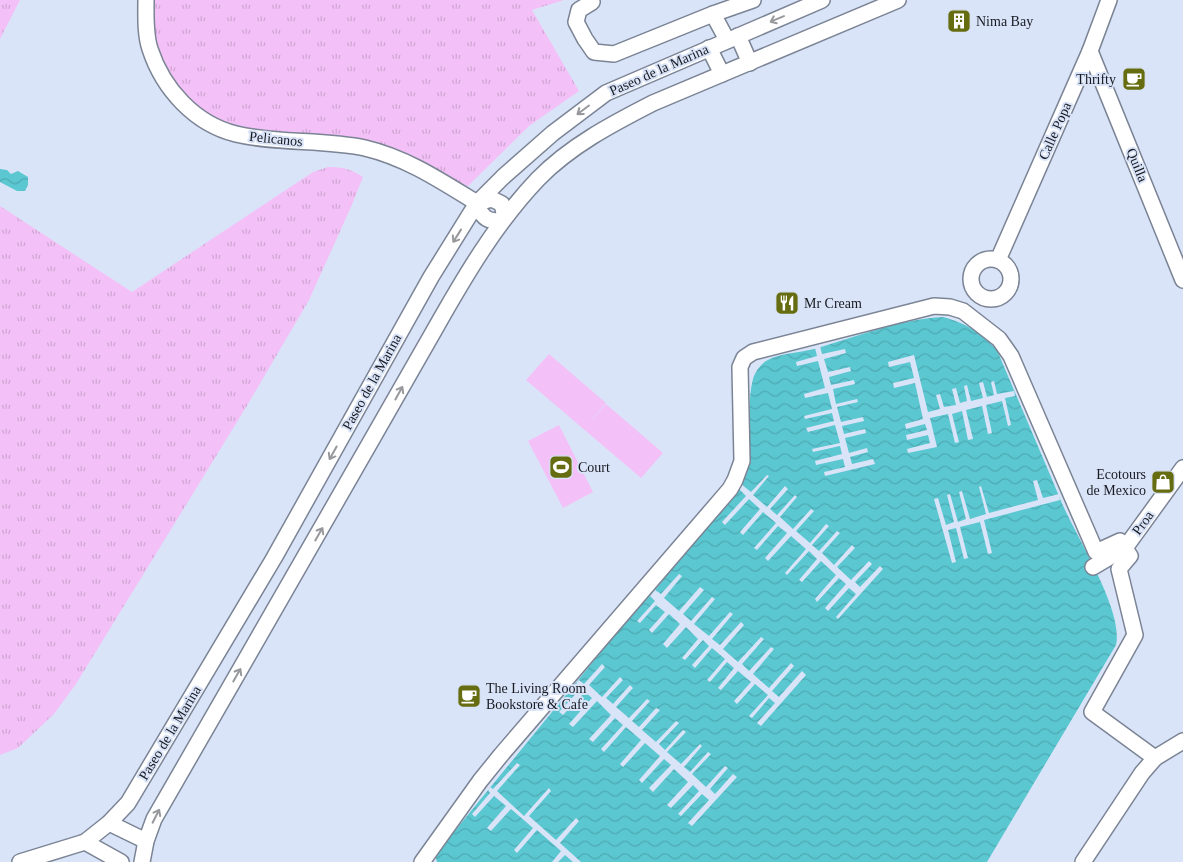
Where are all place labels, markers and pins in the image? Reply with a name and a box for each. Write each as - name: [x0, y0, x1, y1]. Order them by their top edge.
- building icon: Nima Bay: [946, 8, 972, 34]
- place label: Nima Bay: [976, 14, 1033, 29]
- cafe icon: Thrifty: [1121, 66, 1147, 92]
- place label: Thrifty: [1076, 72, 1116, 87]
- restaurant icon: Mr Cream: [774, 290, 800, 316]
- place label: Mr Cream: [804, 296, 862, 311]
- sports icon: Court: [548, 454, 574, 480]
- place label: Court: [578, 460, 610, 475]
- place label: Ecotours de Mexico: [1087, 467, 1146, 498]
- shop icon: Ecotours de Mexico: [1150, 469, 1176, 495]
- place label: The Living Room Bookstore & Cafe: [486, 681, 588, 712]
- cafe icon: The Living Room Bookstore & Cafe: [456, 683, 482, 709]

